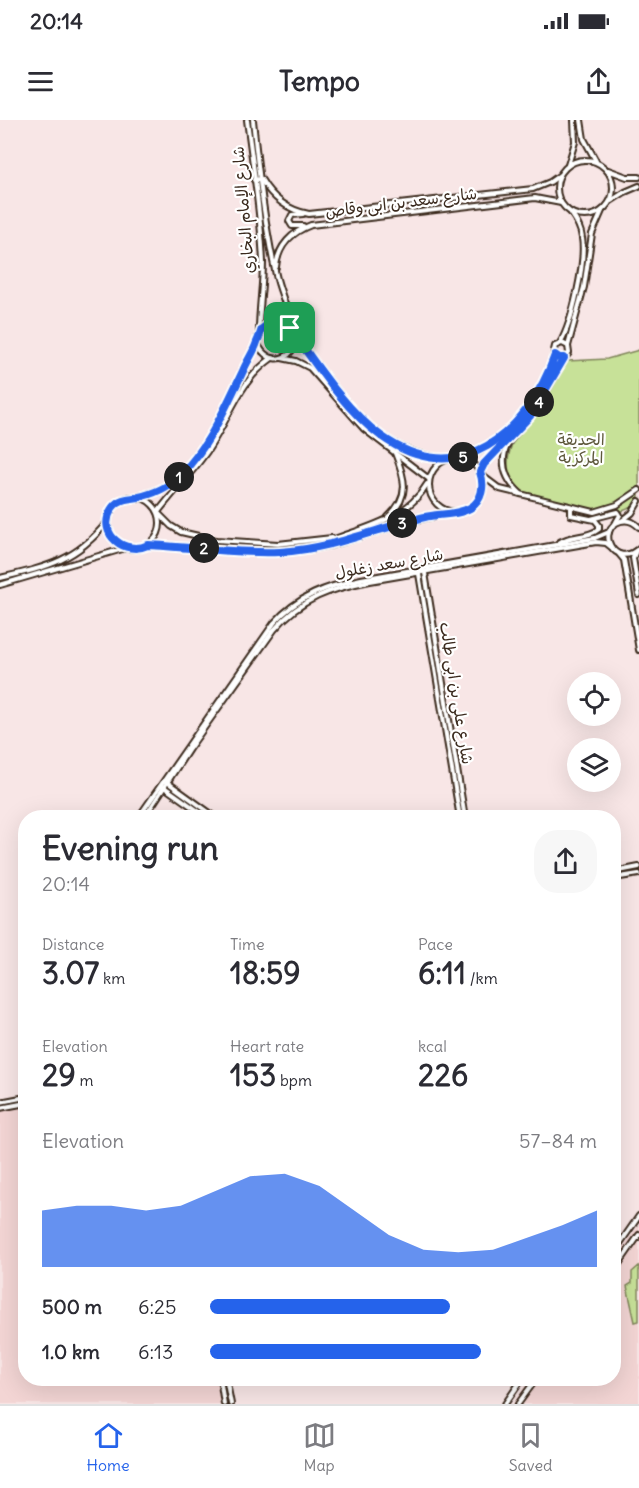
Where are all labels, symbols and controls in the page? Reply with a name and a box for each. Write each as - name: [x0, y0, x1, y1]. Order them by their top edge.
- text: 20:14: [30, 7, 83, 35]
- text: Tempo: [279, 64, 360, 98]
- icon: menu: [24, 65, 57, 98]
- icon: share: [582, 65, 615, 98]
- street label: شارع الإمام البخاري: [227, 145, 262, 274]
- street label: شارع سعد بن ابى وقاص: [324, 183, 478, 223]
- pin: [264, 302, 315, 353]
- icon: arrive: [273, 311, 306, 344]
- pin: 4: [524, 387, 554, 417]
- text: 4: [534, 392, 544, 412]
- park label: الحديقة المركزية: [557, 429, 605, 467]
- pin: 5: [448, 442, 478, 472]
- text: 5: [458, 447, 468, 467]
- pin: 1: [164, 462, 194, 492]
- text: 1: [176, 467, 182, 487]
- pin: 3: [387, 508, 417, 538]
- text: 3: [397, 513, 407, 533]
- pin: 2: [189, 533, 219, 563]
- text: 2: [200, 538, 208, 558]
- street label: شارع سعد زغلول: [333, 544, 445, 584]
- street label: شارع على بن ابى طالب: [434, 620, 478, 766]
- map controls: [567, 672, 621, 792]
- button: locate: [567, 672, 621, 726]
- button: layers: [567, 738, 621, 792]
- text: Evening run: [42, 827, 218, 869]
- button: share: [534, 830, 597, 893]
- text: 20:14: [42, 871, 90, 896]
- text: Distance: [42, 934, 104, 954]
- text: Time: [230, 934, 265, 954]
- text: Pace: [418, 934, 453, 954]
- text: 3.07: [42, 954, 99, 992]
- text: 18:59: [230, 954, 300, 992]
- text: 6:11: [418, 954, 466, 992]
- text: km: [99, 968, 125, 988]
- text: /km: [466, 968, 498, 988]
- text: Elevation: [42, 1036, 108, 1056]
- text: Heart rate: [230, 1036, 304, 1056]
- text: kcal: [418, 1036, 447, 1056]
- text: 29: [42, 1056, 76, 1094]
- text: 153: [230, 1056, 276, 1094]
- text: 226: [418, 1056, 468, 1094]
- text: m: [76, 1070, 94, 1090]
- text: bpm: [276, 1070, 312, 1090]
- text: Elevation: [42, 1128, 124, 1153]
- text: 57–84 m: [519, 1128, 597, 1153]
- text: 500 m: [42, 1294, 102, 1319]
- text: 6:25: [138, 1294, 177, 1319]
- text: 1.0 km: [42, 1339, 100, 1364]
- text: 6:13: [138, 1339, 173, 1364]
- tab: Home: [87, 1419, 130, 1475]
- tab: Map: [303, 1419, 336, 1475]
- tab: Saved: [509, 1419, 552, 1475]

